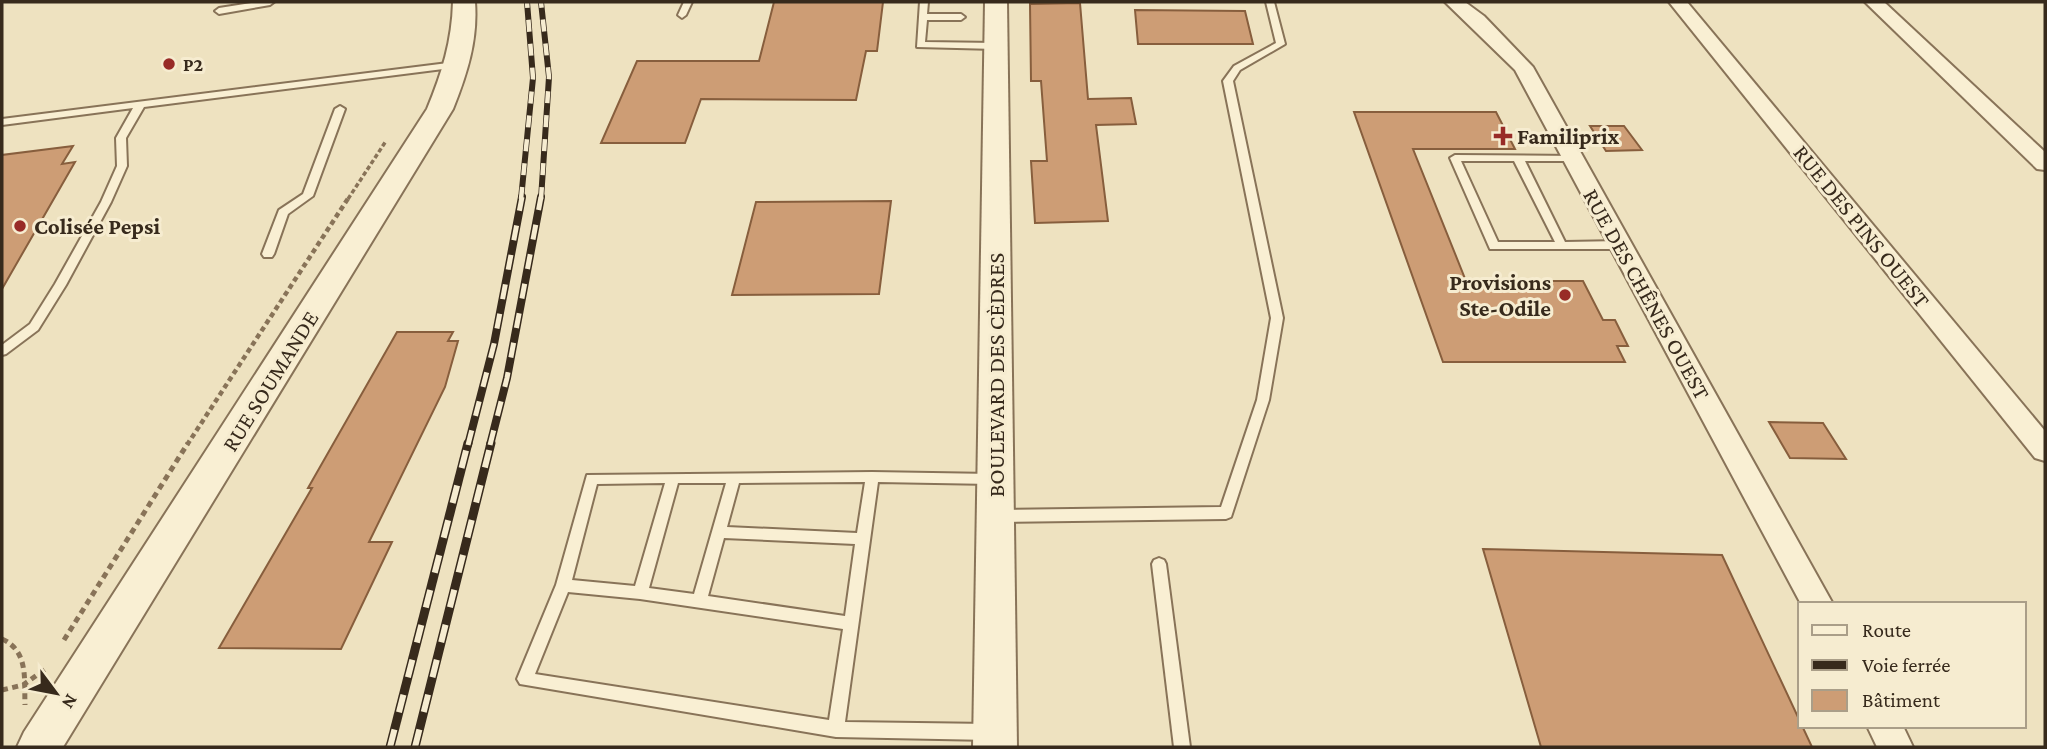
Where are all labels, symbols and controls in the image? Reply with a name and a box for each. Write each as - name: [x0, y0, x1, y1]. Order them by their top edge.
- place label: P2: [183, 54, 204, 75]
- marker: P2: [161, 56, 177, 72]
- place label: Familiprix: [1517, 123, 1620, 149]
- marker: Familiprix: [1495, 128, 1511, 144]
- street label: RUE DES PINS OUEST: [1788, 139, 1936, 313]
- street label: RUE DES CHÊNES OUEST: [1578, 184, 1716, 404]
- place label: Colisée Pepsi: [34, 213, 160, 239]
- marker: Colisée Pepsi: [12, 218, 28, 234]
- street label: BOULEVARD DES CÈDRES: [983, 253, 1009, 497]
- place label: Provisions Ste-Odile: [1449, 269, 1551, 321]
- marker: Provisions Ste-Odile: [1557, 287, 1573, 303]
- street label: RUE SOUMANDE: [216, 306, 324, 456]
- legend: [1798, 602, 2026, 728]
- text: Route: [1862, 618, 1911, 642]
- text: Voie ferrée: [1862, 653, 1950, 677]
- north arrow: [21, 658, 91, 728]
- text: Bâtiment: [1862, 688, 1941, 712]
- text: N: [58, 691, 82, 713]

